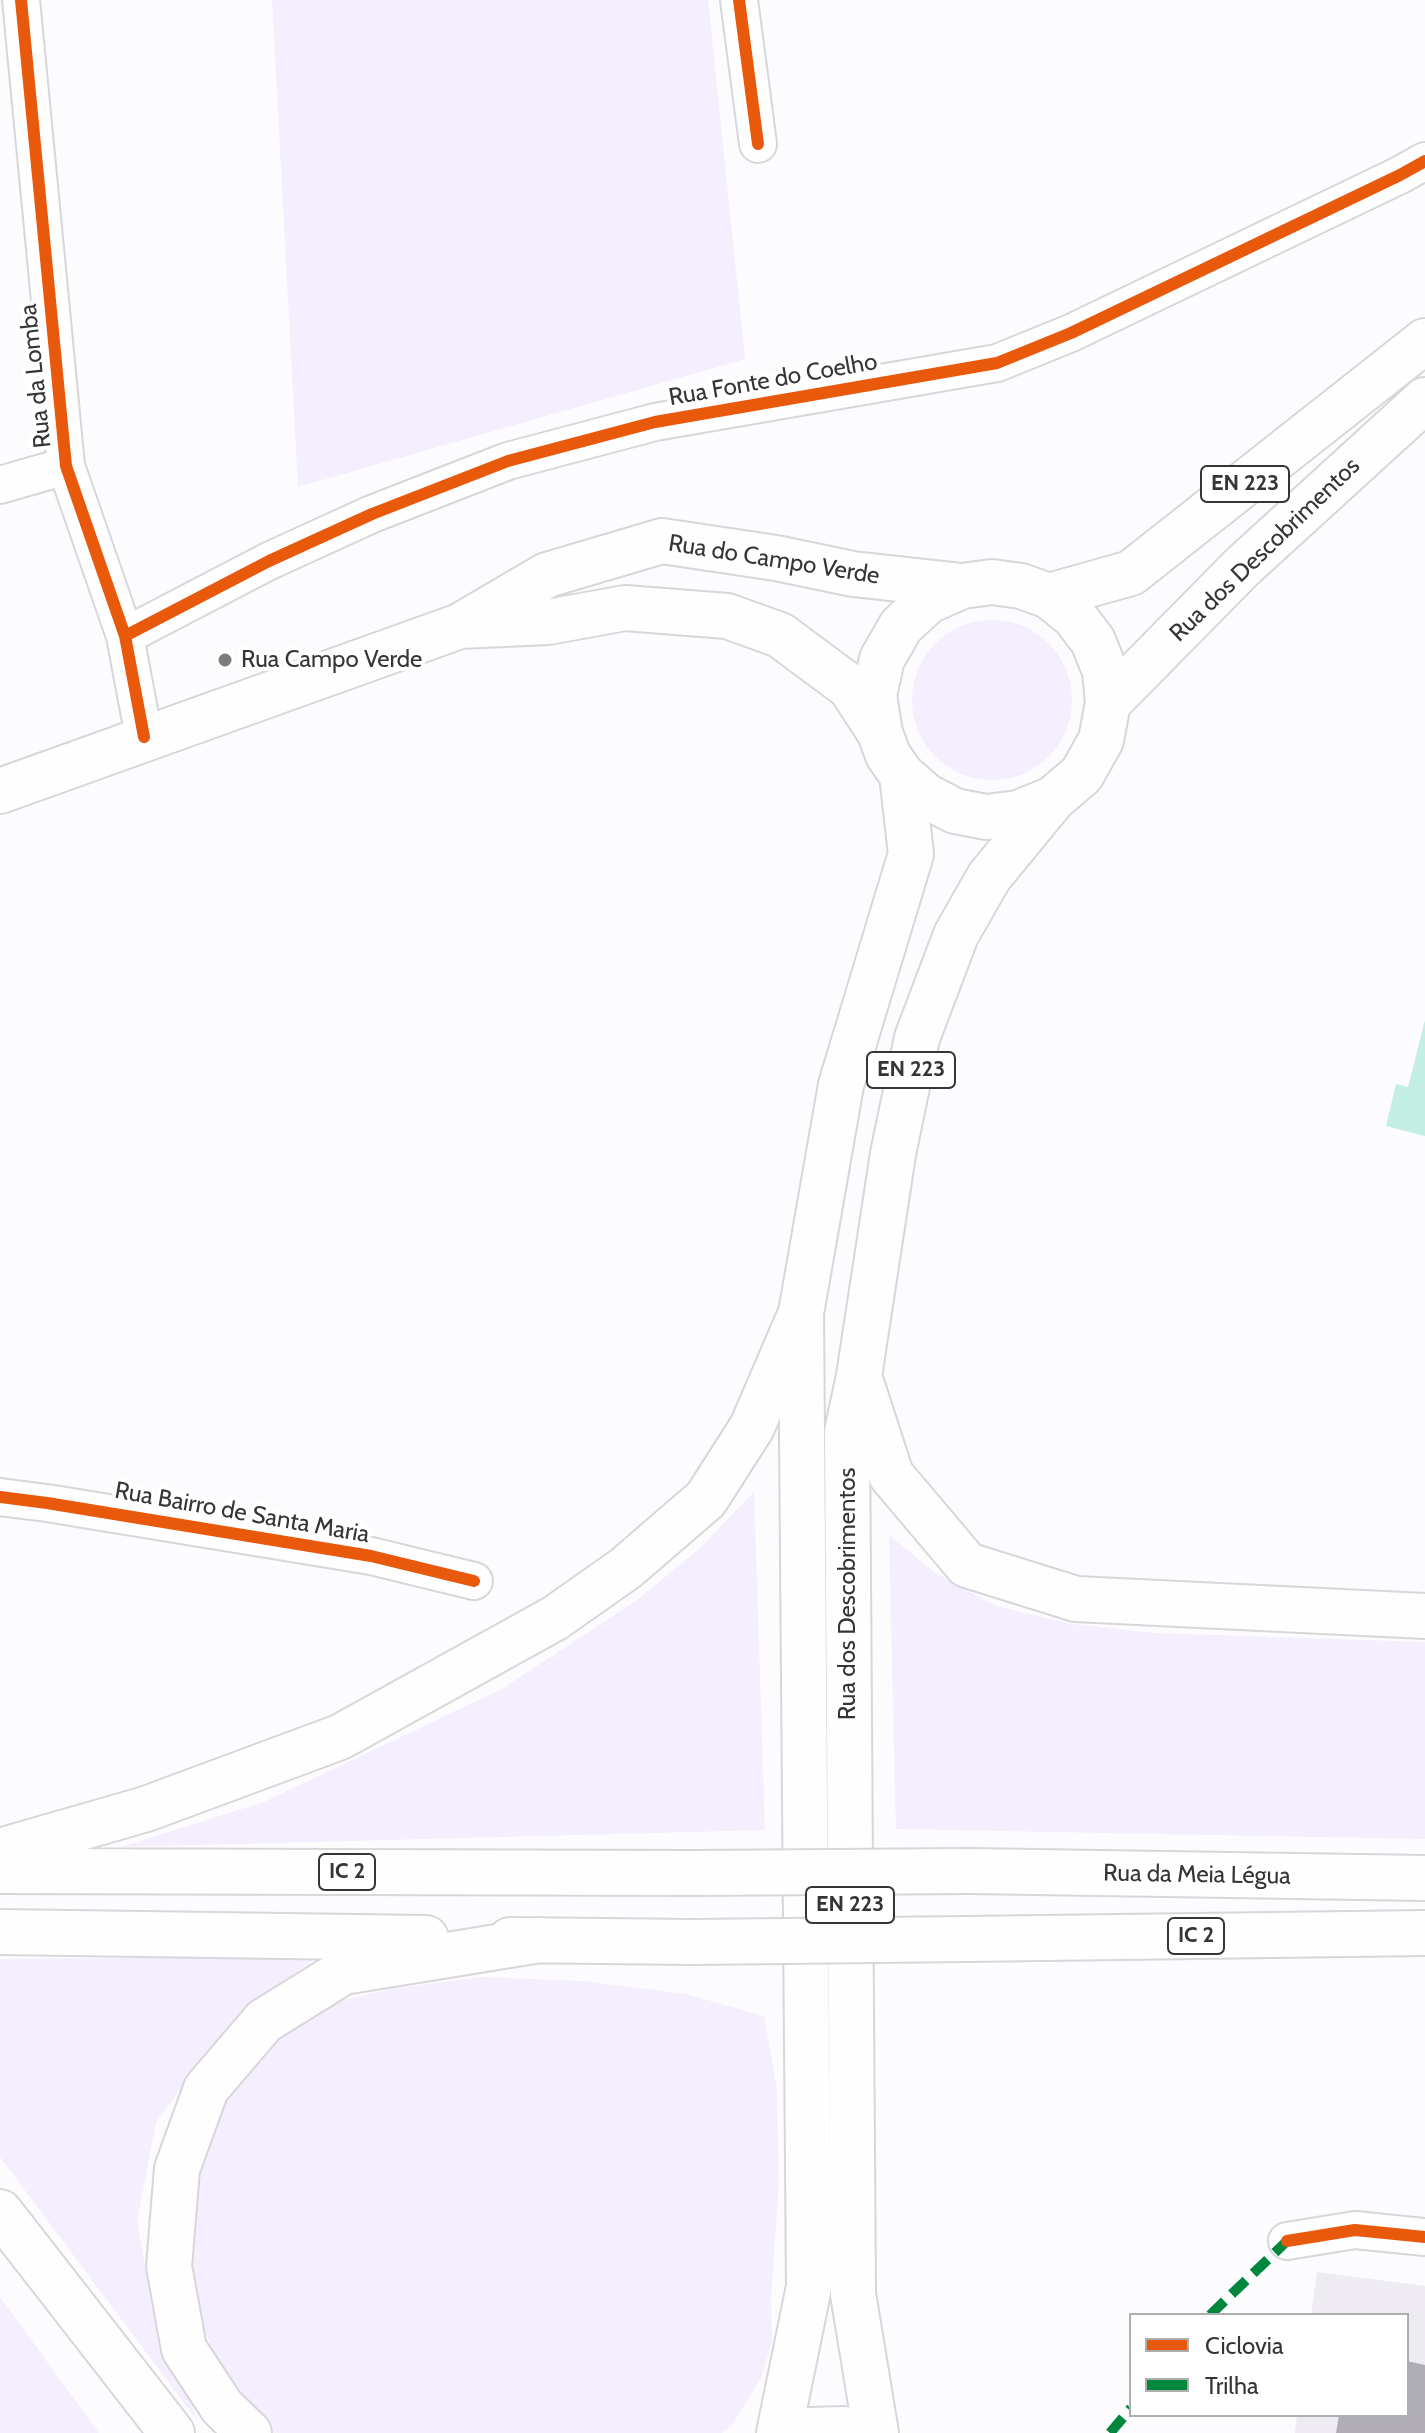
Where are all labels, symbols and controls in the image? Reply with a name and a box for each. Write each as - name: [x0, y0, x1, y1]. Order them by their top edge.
- street label: Rua da Lomba: [14, 302, 58, 450]
- street label: Rua Fonte do Coelho: [667, 347, 879, 413]
- street label: Rua dos Descobrimentos: [1164, 452, 1366, 648]
- road number: EN 223: [1201, 466, 1289, 502]
- street label: Rua do Campo Verde: [666, 529, 882, 591]
- place label: Rua Campo Verde: [241, 646, 422, 674]
- marker: Rua Campo Verde: [216, 651, 234, 669]
- road number: EN 223: [867, 1052, 955, 1088]
- street label: Rua dos Descobrimentos: [834, 1468, 862, 1720]
- street label: Rua Bairro de Santa Maria: [113, 1476, 371, 1550]
- road number: IC 2: [319, 1854, 375, 1890]
- street label: Rua da Meia Légua: [1103, 1859, 1291, 1891]
- road number: EN 223: [806, 1887, 894, 1923]
- road number: IC 2: [1168, 1918, 1224, 1954]
- legend: [1129, 2313, 1409, 2417]
- text: Ciclovia: [1205, 2331, 1283, 2360]
- text: Trilha: [1205, 2371, 1259, 2400]

